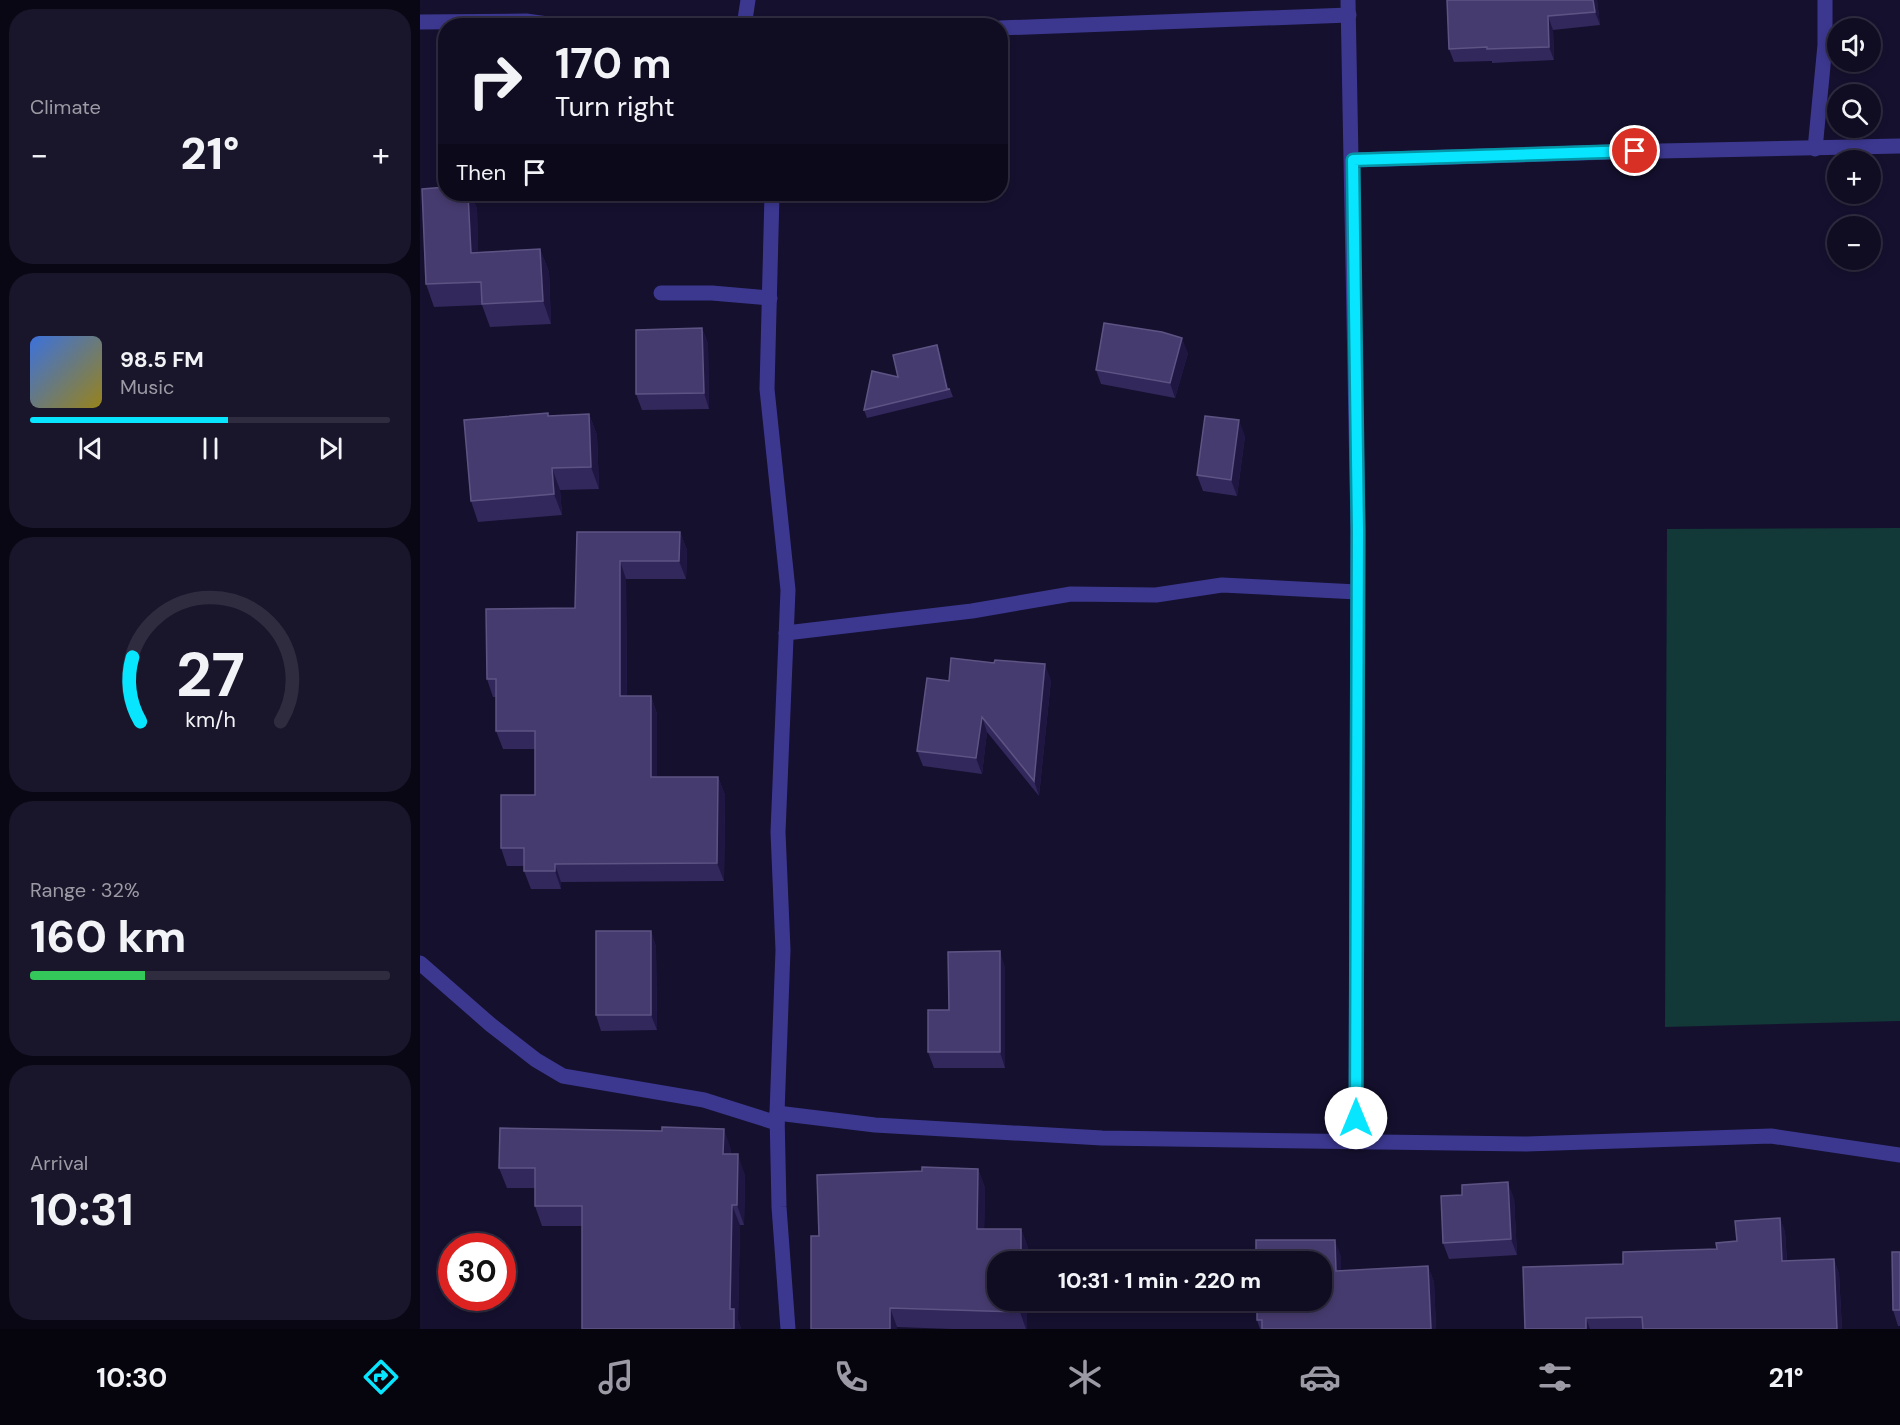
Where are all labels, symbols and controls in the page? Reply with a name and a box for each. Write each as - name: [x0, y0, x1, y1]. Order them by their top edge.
- map controls: [1827, 18, 1881, 270]
- button: sound: [1827, 18, 1881, 72]
- text: 170 m: [555, 36, 672, 91]
- icon: right: [456, 42, 534, 120]
- button: search: [1827, 84, 1881, 138]
- text: Turn right: [555, 89, 675, 124]
- text: Climate: [30, 94, 101, 120]
- text: 21°: [180, 124, 240, 183]
- pin: [1609, 125, 1660, 176]
- text: −: [30, 133, 48, 176]
- text: +: [372, 133, 390, 176]
- icon: arrive: [1618, 134, 1651, 167]
- button: +: [1827, 150, 1881, 204]
- icon: arrive: [518, 156, 551, 189]
- text: Then: [456, 158, 506, 187]
- button: −: [1827, 216, 1881, 270]
- text: 98.5 FM: [120, 345, 204, 374]
- text: Music: [120, 374, 175, 400]
- icon: previous: [74, 432, 107, 465]
- icon: pause: [194, 432, 227, 465]
- icon: next: [314, 432, 347, 465]
- text: 27: [175, 634, 245, 715]
- text: km/h: [185, 706, 235, 734]
- text: Range · 32%: [30, 877, 140, 903]
- text: 160 km: [30, 907, 186, 966]
- position arrow: [1324, 1086, 1388, 1150]
- text: Arrival: [30, 1150, 88, 1176]
- text: 10:31: [30, 1180, 134, 1239]
- speed limit sign: 30: [438, 1233, 516, 1311]
- text: 10:31 · 1 min · 220 m: [1058, 1266, 1261, 1295]
- icon: directions: [360, 1356, 402, 1398]
- icon: music: [595, 1356, 637, 1398]
- icon: phone: [830, 1356, 872, 1398]
- icon: climate: [1064, 1356, 1106, 1398]
- icon: car: [1299, 1356, 1341, 1398]
- icon: filters: [1534, 1356, 1576, 1398]
- text: 10:30: [96, 1360, 167, 1395]
- text: 21°: [1768, 1360, 1804, 1395]

